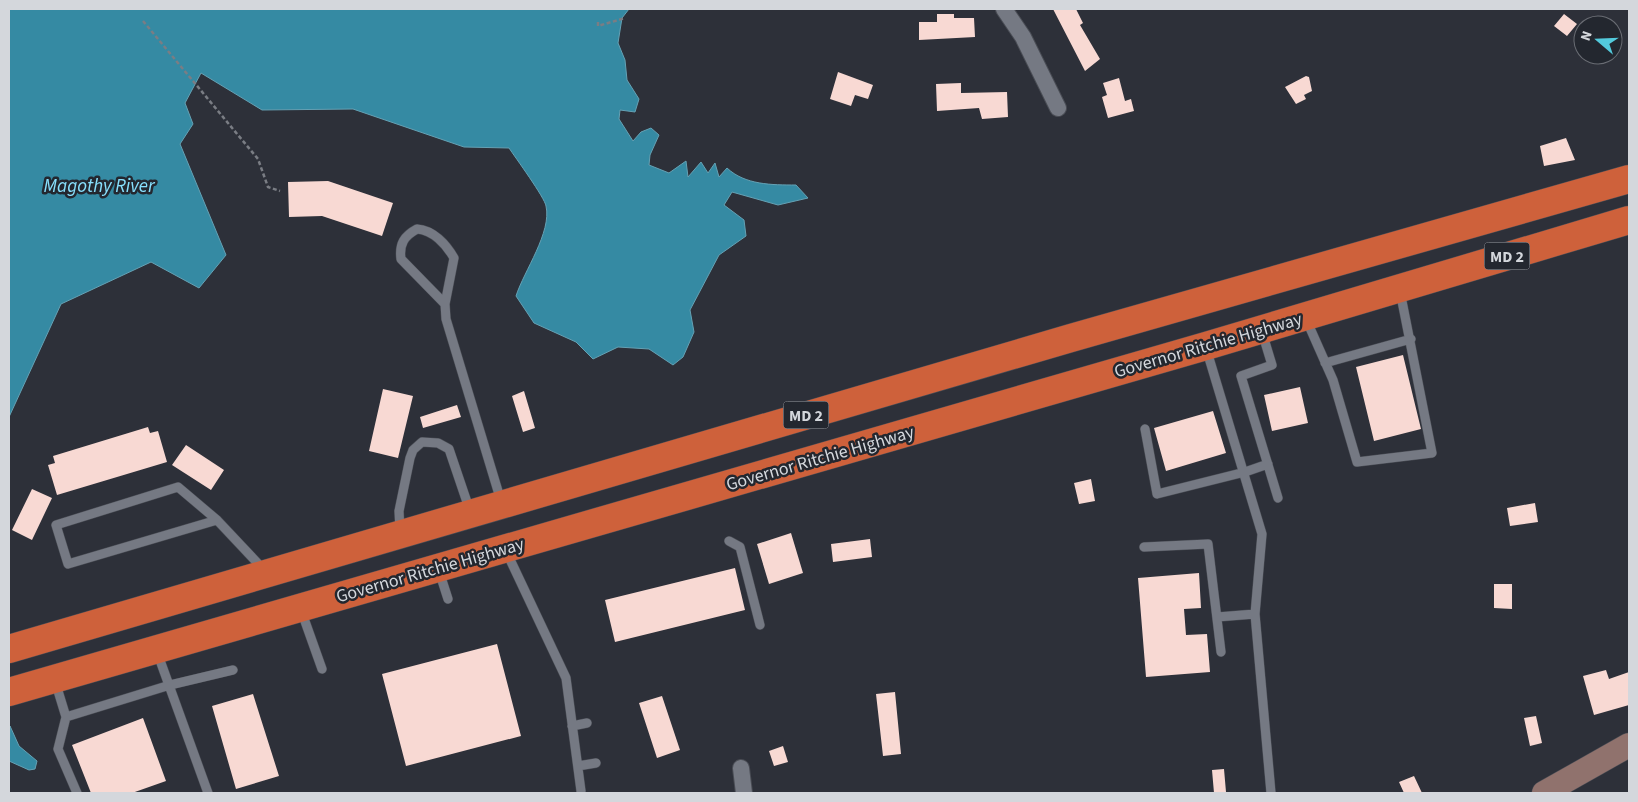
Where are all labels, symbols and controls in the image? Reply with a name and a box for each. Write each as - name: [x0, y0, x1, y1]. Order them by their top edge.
- north arrow: [1573, 15, 1623, 65]
- text: N: [1576, 28, 1598, 44]
- water label: Magothy River: [44, 173, 156, 200]
- road number: MD 2: [1484, 242, 1530, 270]
- street label: Governor Ritchie Highway: [1111, 306, 1306, 384]
- road number: MD 2: [784, 402, 828, 428]
- street label: Governor Ritchie Highway: [723, 419, 918, 497]
- street label: Governor Ritchie Highway: [333, 531, 528, 609]

